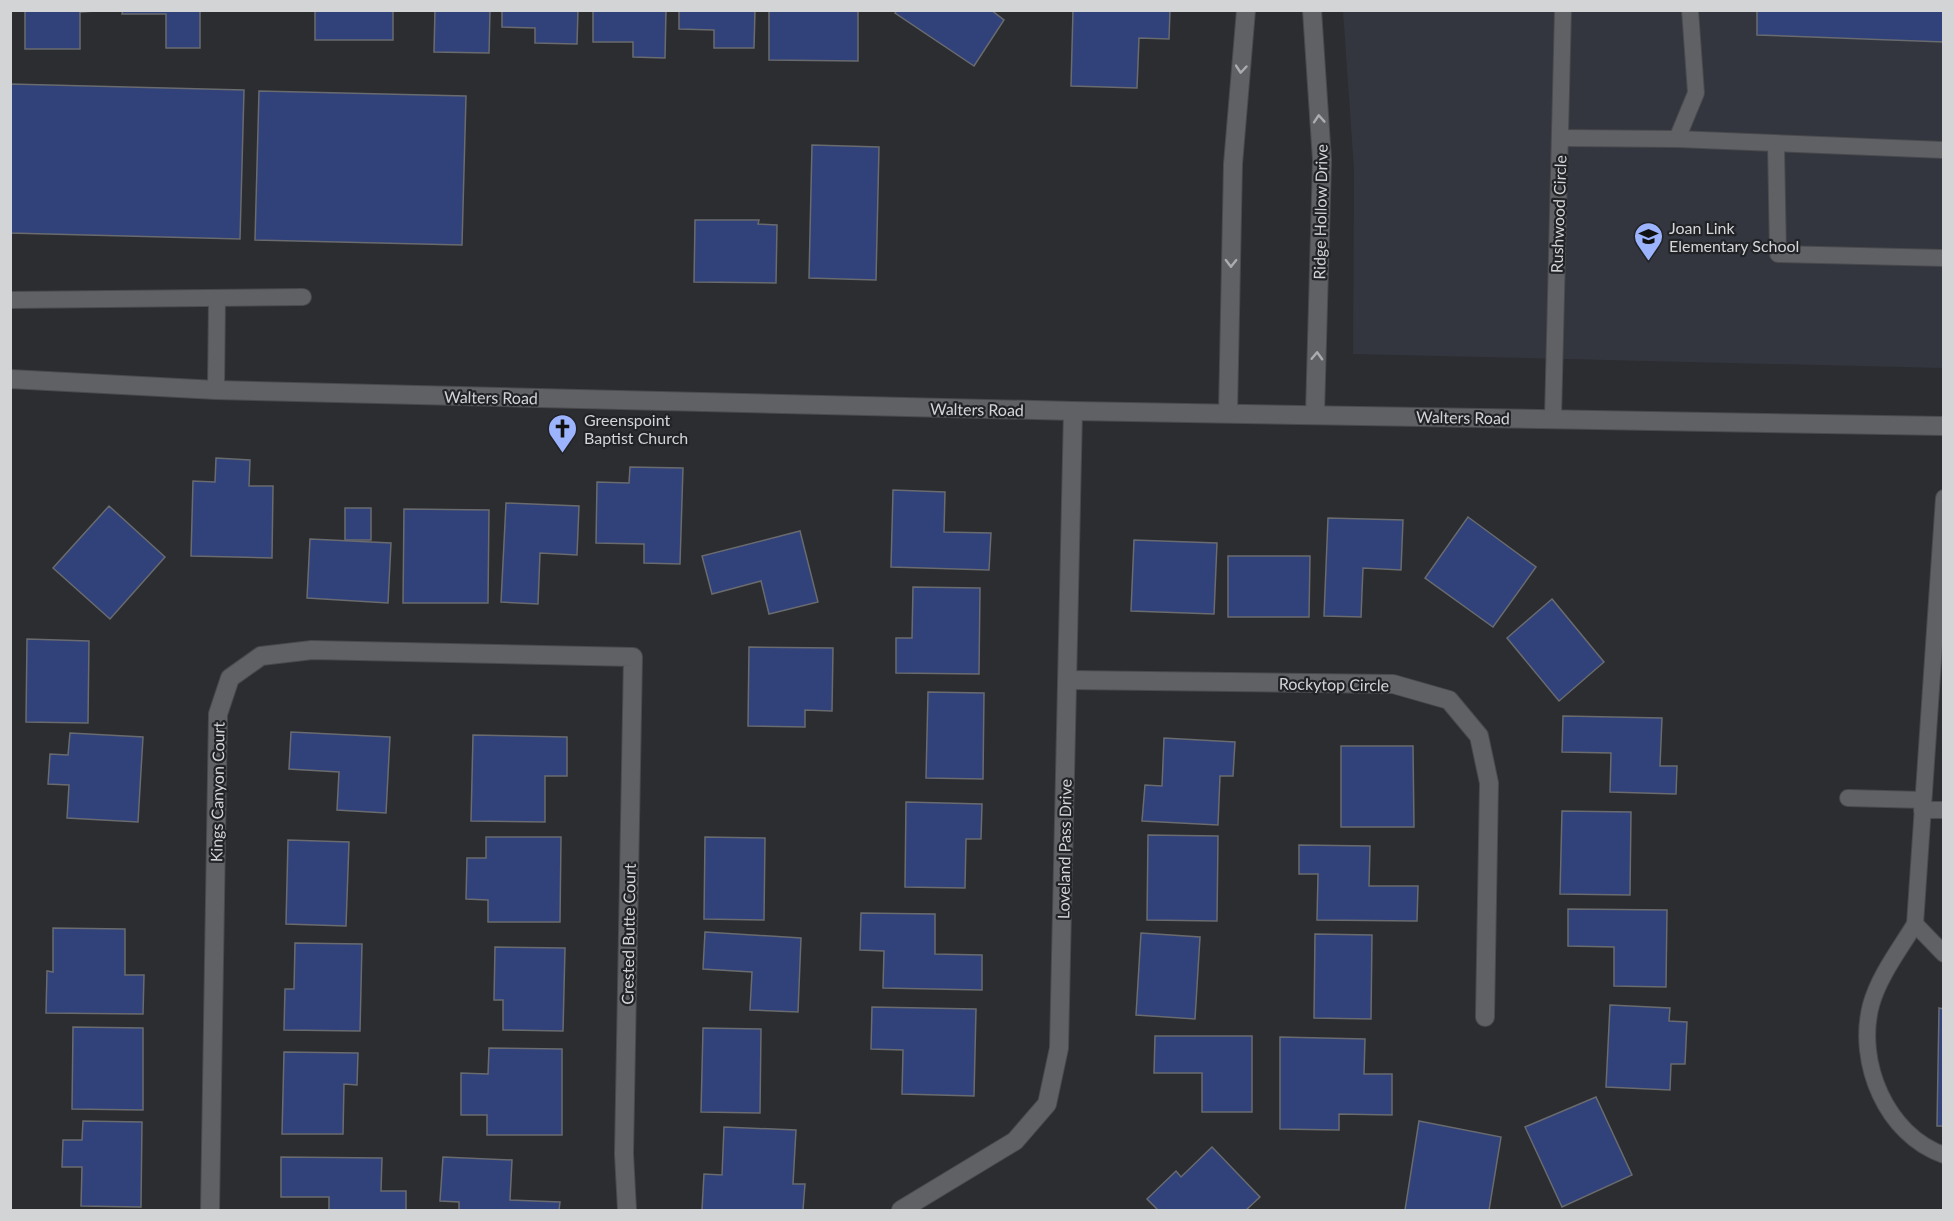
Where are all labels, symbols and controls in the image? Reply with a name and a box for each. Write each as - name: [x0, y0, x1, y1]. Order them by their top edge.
- one-way arrow: [1235, 64, 1248, 73]
- one-way arrow: [1313, 114, 1326, 123]
- street label: Ridge Hollow Drive: [1309, 144, 1331, 280]
- street label: Rushwood Circle: [1546, 155, 1570, 273]
- place label: Joan Link Elementary School: [1669, 218, 1799, 255]
- school or university icon: Joan Link Elementary School: [1632, 220, 1664, 262]
- one-way arrow: [1225, 259, 1237, 268]
- one-way arrow: [1310, 351, 1323, 360]
- street label: Walters Road: [444, 387, 538, 407]
- street label: Walters Road: [930, 399, 1024, 419]
- street label: Walters Road: [1416, 407, 1510, 427]
- place label: Greenspoint Baptist Church: [584, 410, 688, 447]
- church icon: Greenspoint Baptist Church: [547, 412, 579, 454]
- street label: Rockytop Circle: [1279, 674, 1389, 694]
- street label: Kings Canyon Court: [206, 721, 228, 862]
- street label: Loveland Pass Drive: [1053, 779, 1075, 919]
- street label: Crested Butte Court: [617, 863, 639, 1005]

